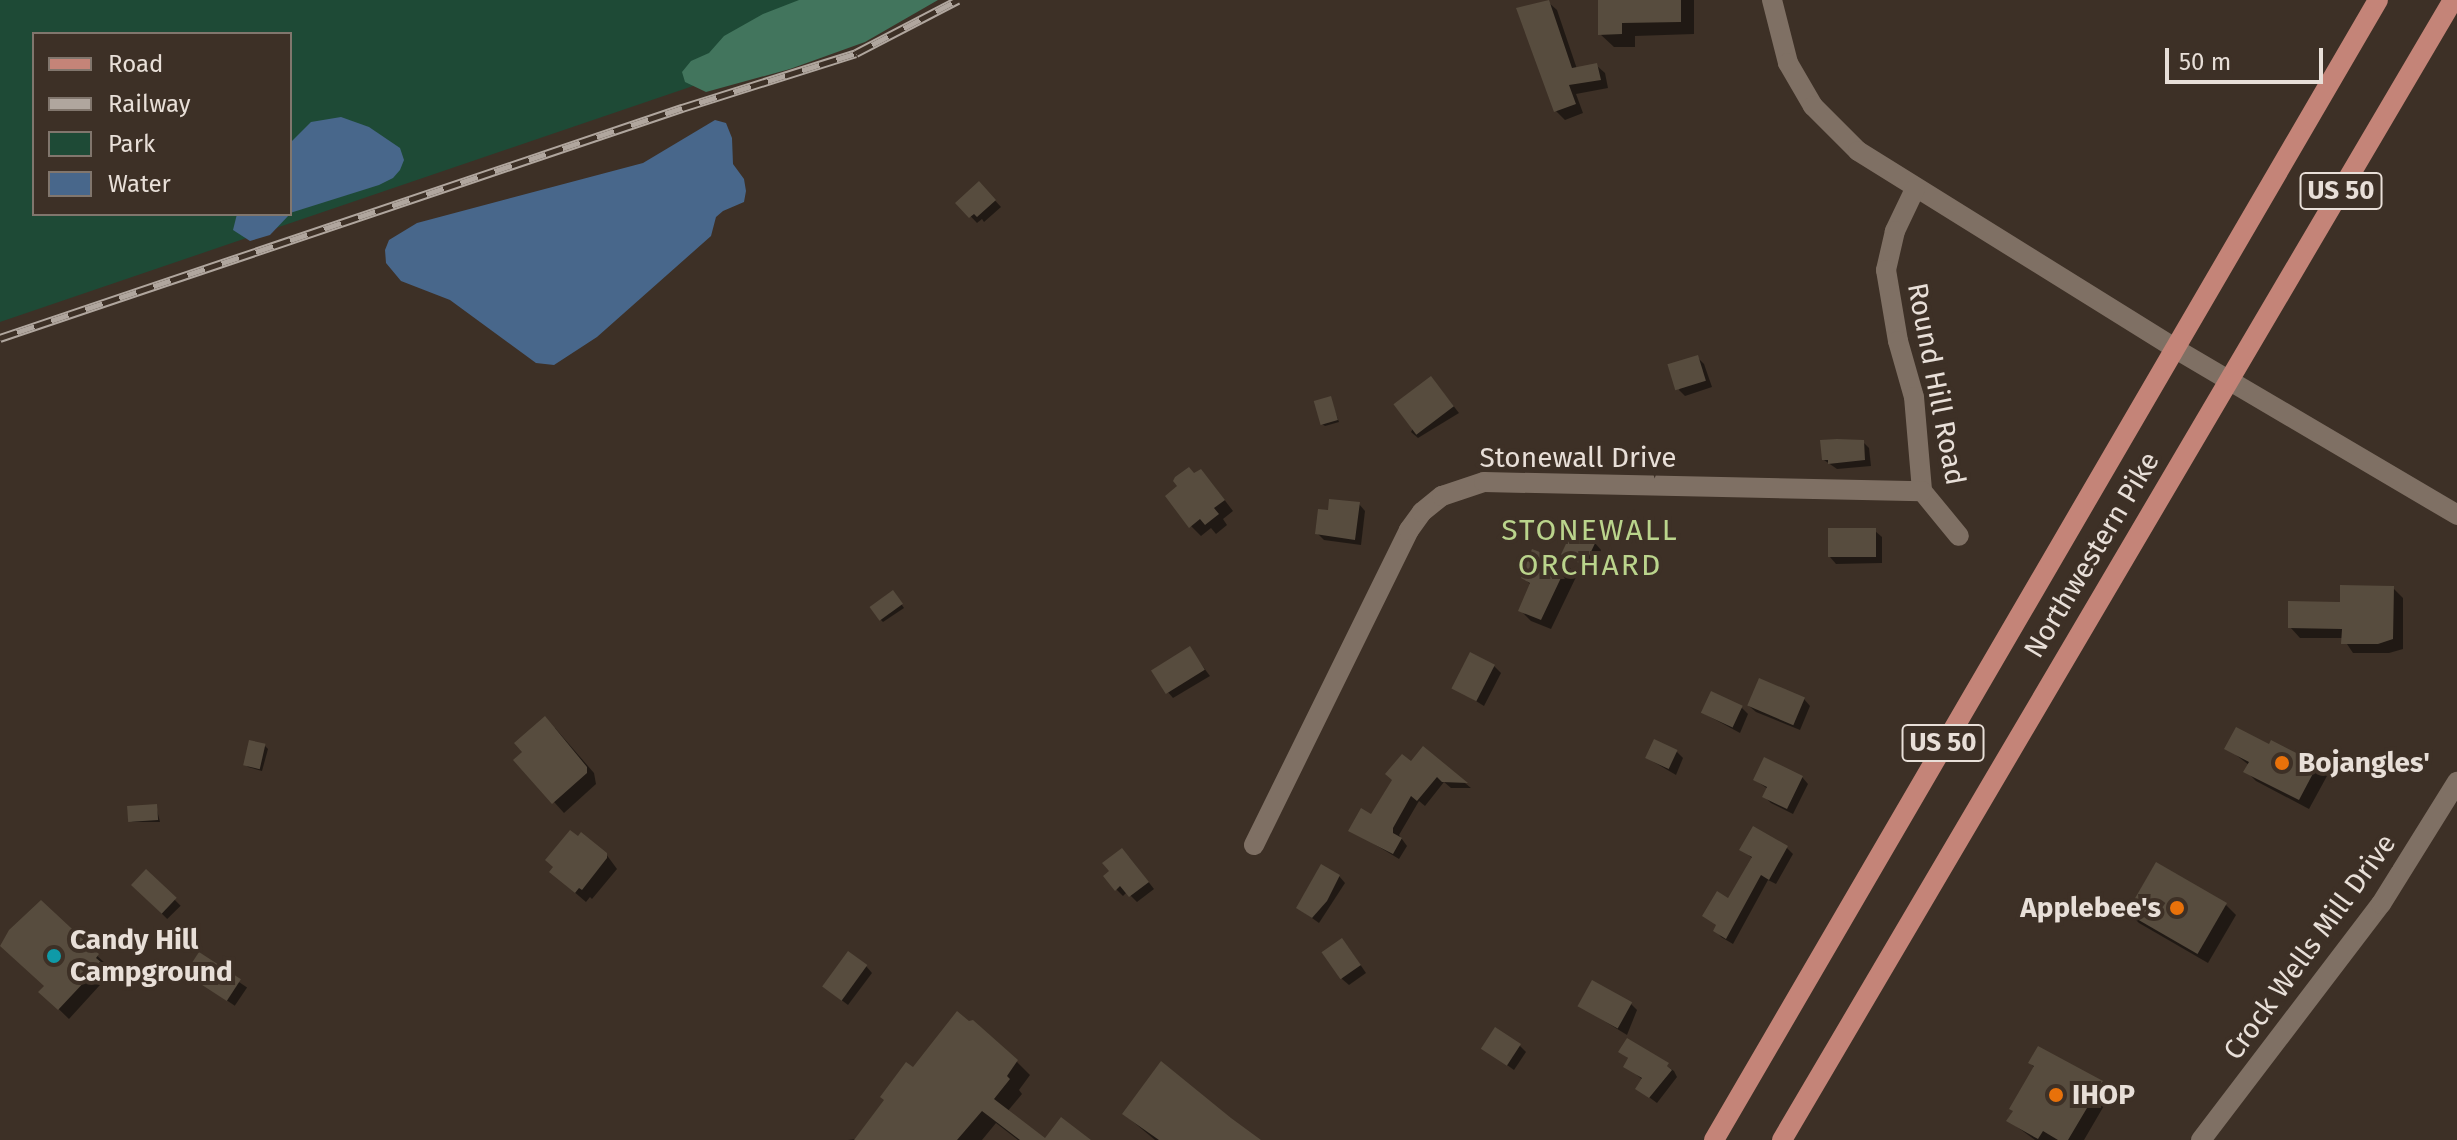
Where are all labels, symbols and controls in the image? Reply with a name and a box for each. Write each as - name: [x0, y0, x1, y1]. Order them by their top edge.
- legend: [32, 32, 292, 216]
- scale bar: [2169, 32, 2327, 82]
- text: 50 m: [2179, 48, 2231, 76]
- text: Road: [108, 50, 163, 78]
- text: Railway: [108, 90, 191, 118]
- text: Park: [108, 130, 155, 158]
- road number: US 50: [2299, 169, 2383, 213]
- text: Water: [108, 170, 171, 198]
- street label: Round Hill Road: [1900, 280, 1972, 488]
- street label: Stonewall Drive: [1479, 441, 1677, 475]
- street label: Northwestern Pike: [2017, 446, 2167, 664]
- district label: STONEWALL ORCHARD: [1501, 512, 1679, 582]
- road number: US 50: [1901, 721, 1985, 765]
- place label: Bojangles': [2298, 746, 2430, 780]
- marker: Bojangles': [2273, 754, 2291, 772]
- street label: Crock Wells Mill Drive: [2217, 828, 2403, 1066]
- place label: Applebee's: [2020, 891, 2161, 925]
- marker: Applebee's: [2168, 899, 2186, 917]
- place label: Candy Hill Campground: [70, 923, 233, 989]
- marker: Candy Hill Campground: [45, 947, 63, 965]
- place label: IHOP: [2072, 1078, 2135, 1112]
- marker: IHOP: [2047, 1086, 2065, 1104]

